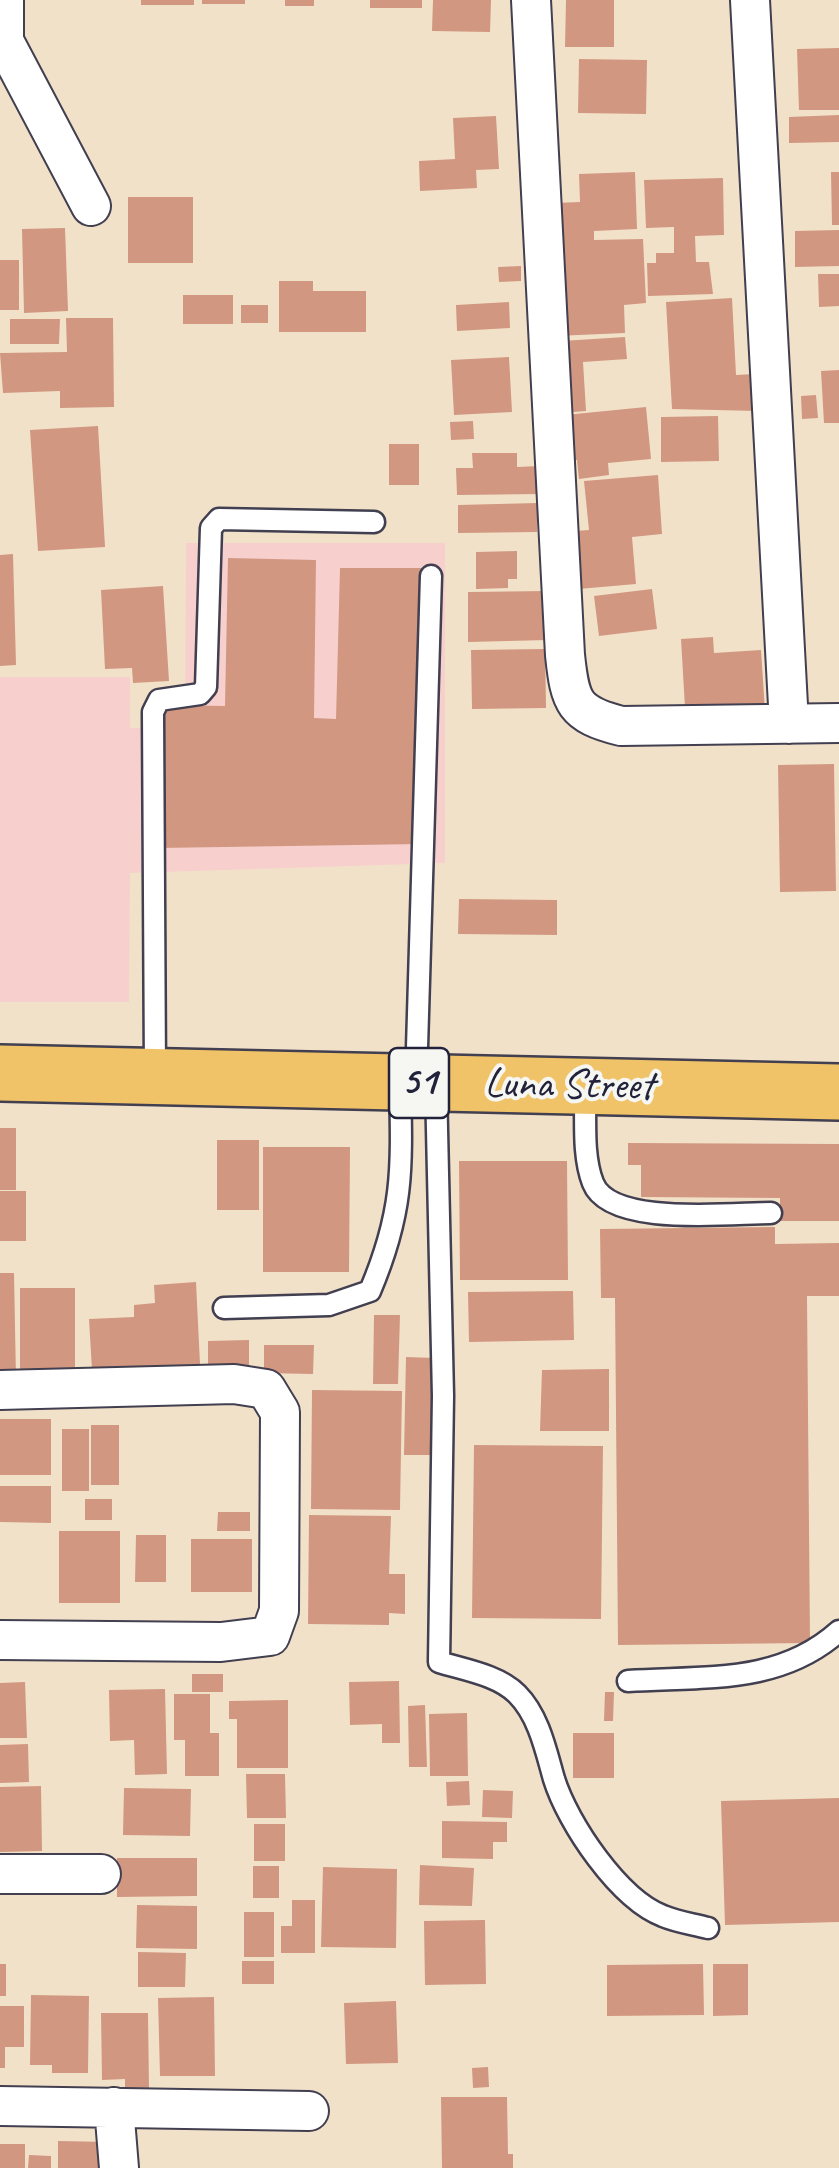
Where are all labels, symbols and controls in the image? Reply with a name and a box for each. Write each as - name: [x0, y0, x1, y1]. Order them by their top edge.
- road number: 51: [389, 1048, 449, 1118]
- street label: Luna Street: [484, 1059, 654, 1113]

